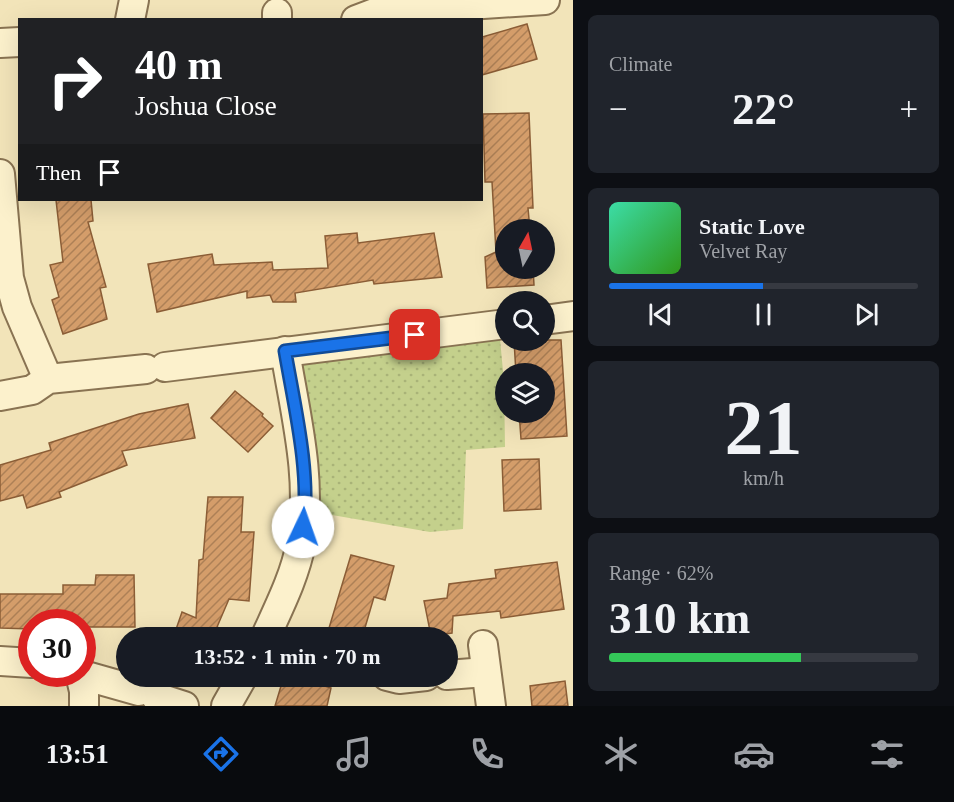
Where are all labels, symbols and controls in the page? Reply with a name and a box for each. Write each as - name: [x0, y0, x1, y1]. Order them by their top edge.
- icon: right: [36, 42, 114, 120]
- text: 40 m: [135, 42, 223, 88]
- text: Climate: [609, 53, 672, 75]
- text: 22°: [732, 84, 795, 134]
- text: Joshua Close: [135, 91, 277, 121]
- text: −: [609, 91, 628, 127]
- text: +: [899, 91, 918, 127]
- icon: arrive: [93, 156, 126, 189]
- text: Then: [36, 160, 81, 185]
- text: Static Love: [699, 214, 805, 239]
- north arrow: [495, 219, 555, 279]
- map controls: [495, 219, 555, 423]
- text: Velvet Ray: [699, 240, 787, 262]
- button: search: [495, 291, 555, 351]
- icon: previous: [644, 298, 677, 331]
- icon: pause: [747, 298, 780, 331]
- icon: next: [850, 298, 883, 331]
- pin: [389, 309, 440, 360]
- icon: arrive: [398, 318, 431, 351]
- button: layers: [495, 363, 555, 423]
- text: 21: [725, 384, 803, 471]
- text: km/h: [743, 467, 784, 489]
- position arrow: [271, 495, 335, 559]
- text: Range · 62%: [609, 562, 713, 584]
- text: 310 km: [609, 593, 750, 643]
- speed limit sign: 30: [18, 609, 96, 687]
- text: 13:52 · 1 min · 70 m: [194, 644, 381, 669]
- icon: directions: [200, 733, 242, 775]
- icon: music: [333, 733, 375, 775]
- icon: phone: [466, 733, 508, 775]
- icon: climate: [600, 733, 642, 775]
- icon: car: [733, 733, 775, 775]
- icon: filters: [866, 733, 908, 775]
- text: 13:51: [46, 739, 109, 769]

